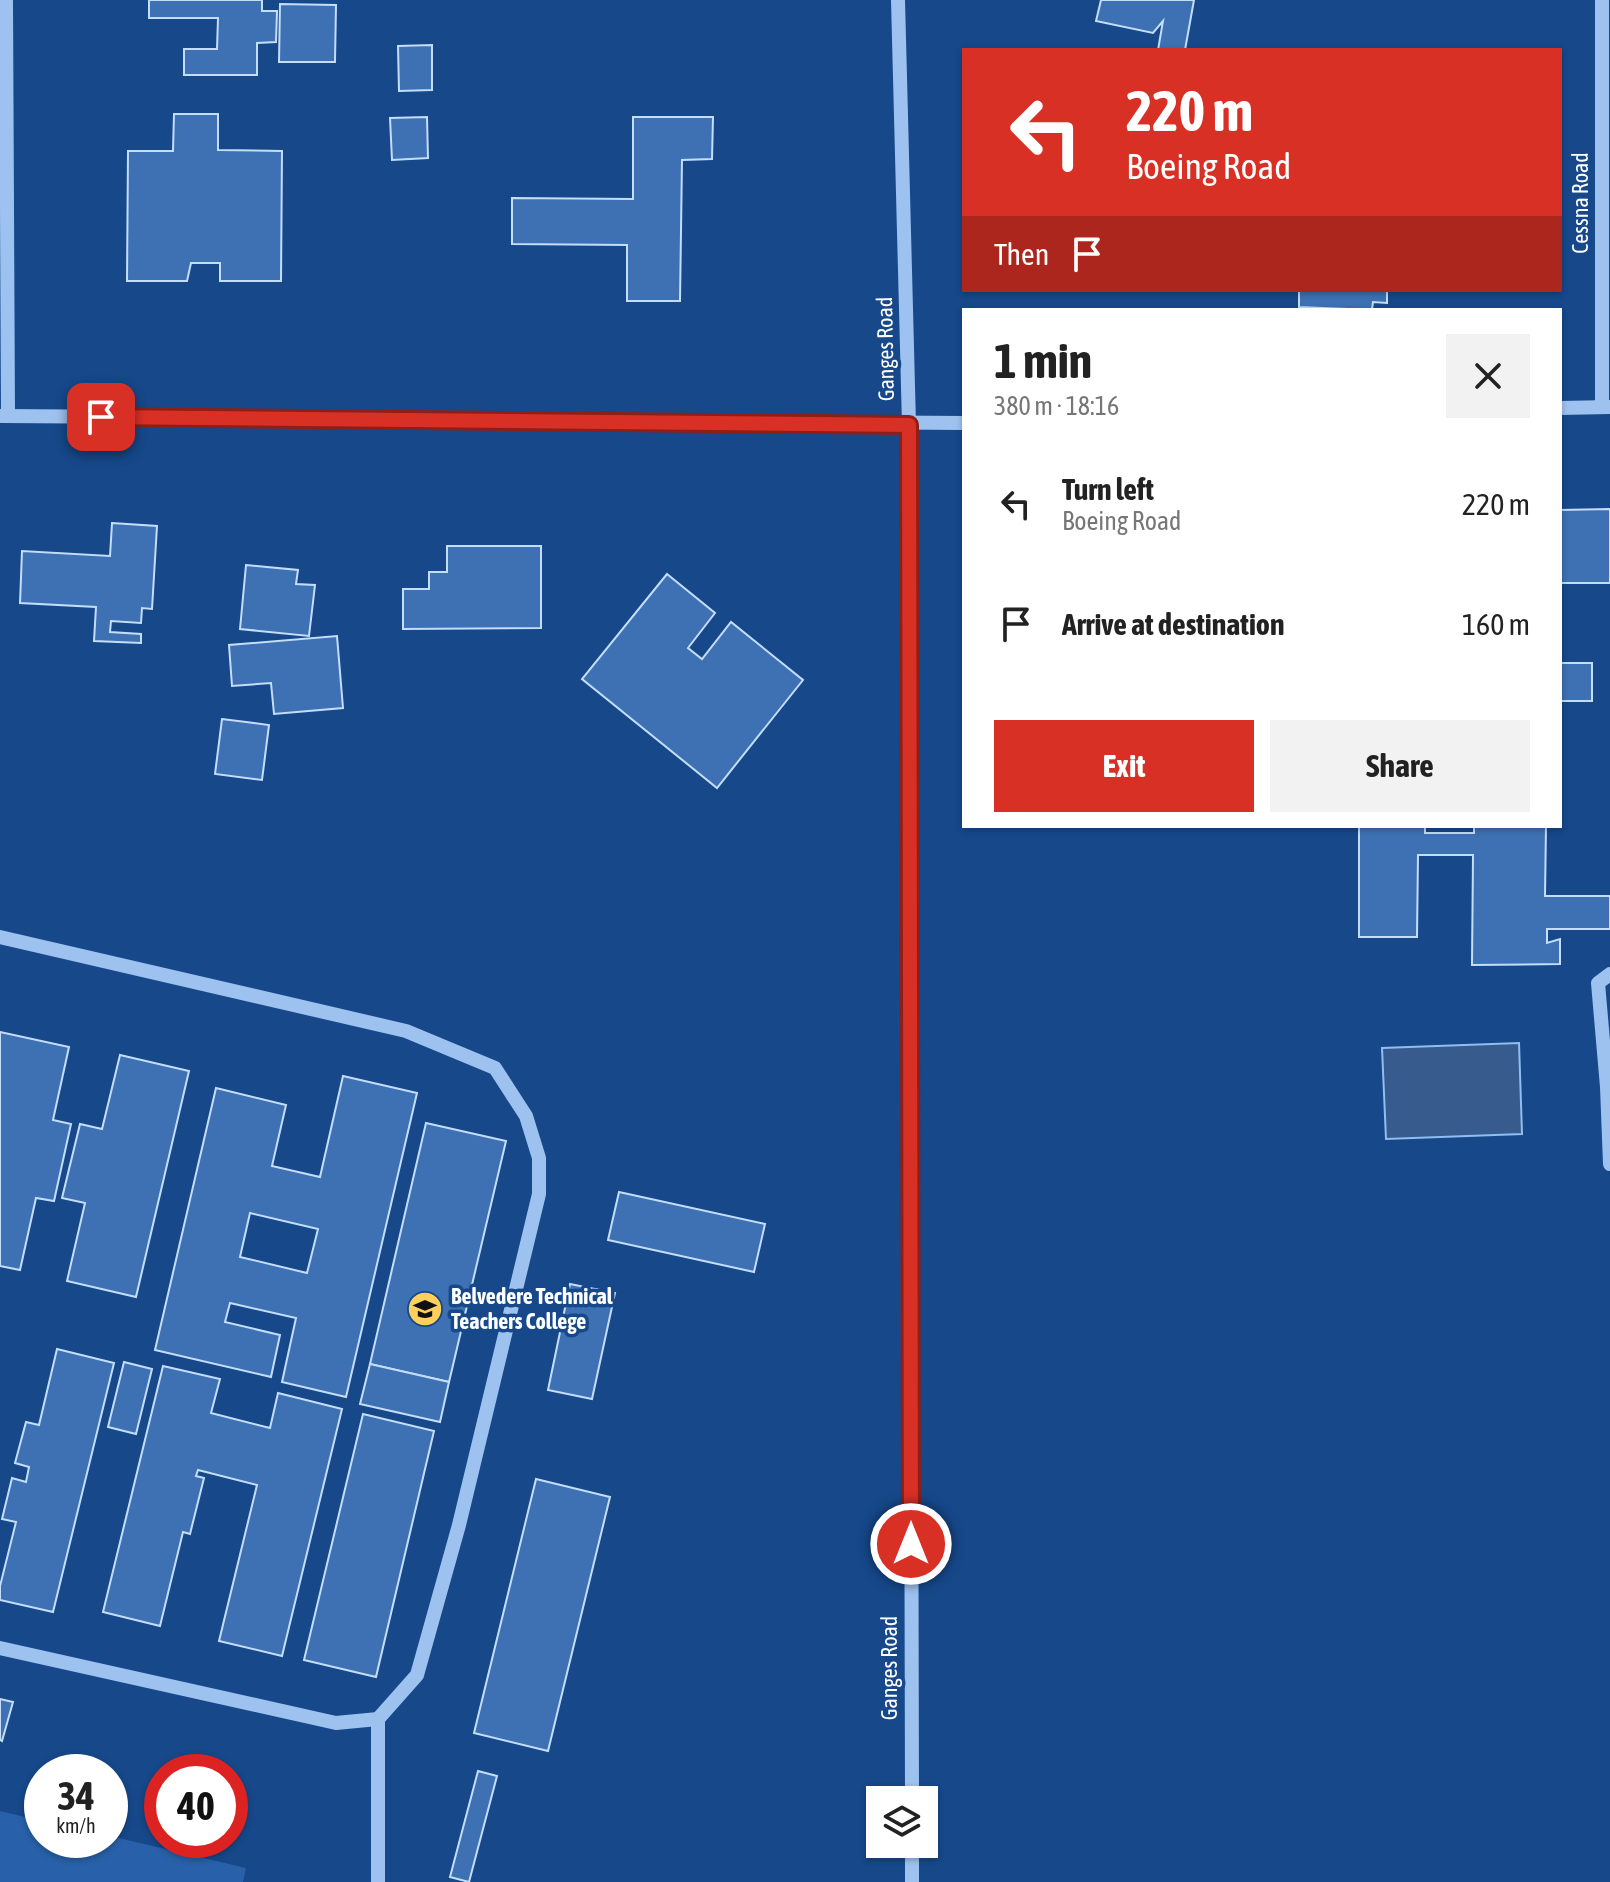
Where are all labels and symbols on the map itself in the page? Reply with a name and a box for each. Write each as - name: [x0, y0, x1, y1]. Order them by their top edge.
- street label: Cessna Road: [1567, 152, 1593, 254]
- street label: Ganges Road: [871, 297, 899, 401]
- pin: [67, 383, 135, 451]
- place label: Belvedere Technical Teachers College: [451, 1283, 614, 1334]
- school or university icon: Belvedere Technical Teachers College: [406, 1290, 444, 1328]
- position arrow: [869, 1502, 953, 1586]
- street label: Ganges Road: [876, 1616, 902, 1720]
- speed limit sign: 40: [144, 1754, 248, 1858]

